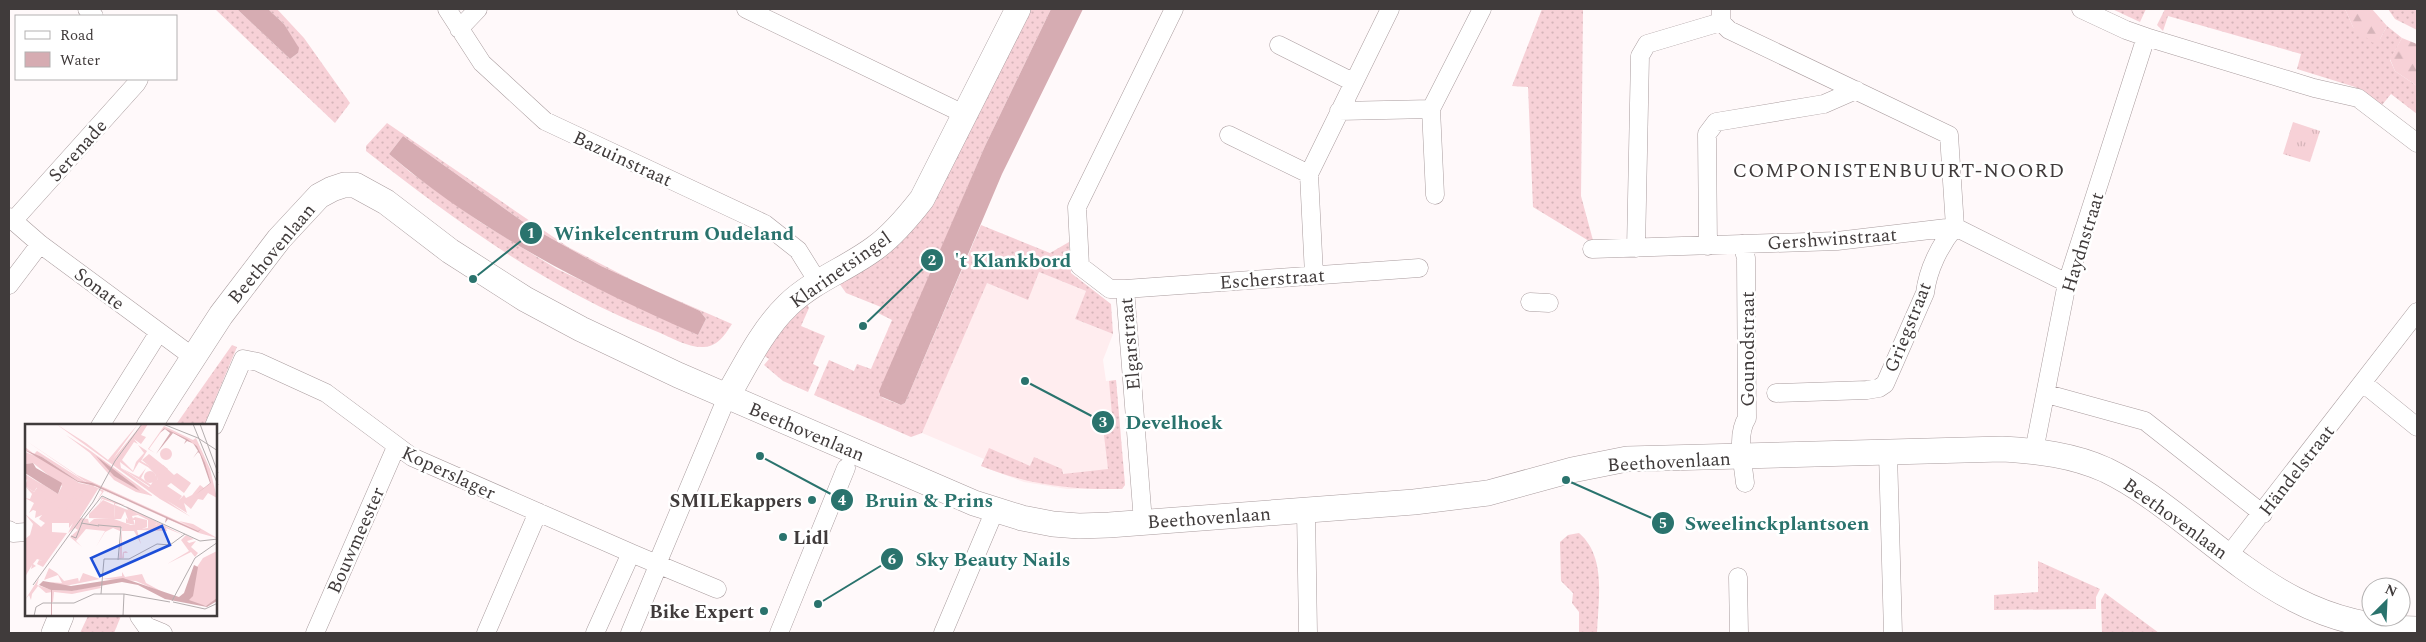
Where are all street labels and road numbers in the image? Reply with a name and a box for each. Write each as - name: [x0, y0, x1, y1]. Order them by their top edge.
- street label: Serenade: [42, 113, 114, 189]
- street label: Bazuinstraat: [568, 124, 677, 195]
- street label: Haydnstraat: [2054, 189, 2112, 296]
- street label: Beethovenlaan: [221, 197, 323, 311]
- street label: Gershwinstraat: [1766, 220, 1898, 258]
- street label: Klarinetsingel: [784, 224, 898, 316]
- street label: Sonate: [68, 260, 131, 318]
- street label: Escherstraat: [1218, 261, 1326, 298]
- street label: Griegstraat: [1877, 278, 1940, 377]
- street label: Gounodstraat: [1734, 291, 1763, 407]
- street label: Elgarstraat: [1112, 296, 1149, 391]
- street label: Beethovenlaan: [744, 395, 869, 470]
- street label: Händelstraat: [2252, 419, 2342, 523]
- street label: Koperslager: [396, 439, 501, 508]
- street label: Beethovenlaan: [1607, 445, 1732, 480]
- street label: Beethovenlaan: [2117, 471, 2234, 567]
- street label: Bouwmeester: [320, 482, 393, 599]
- street label: Beethovenlaan: [1146, 500, 1272, 537]

